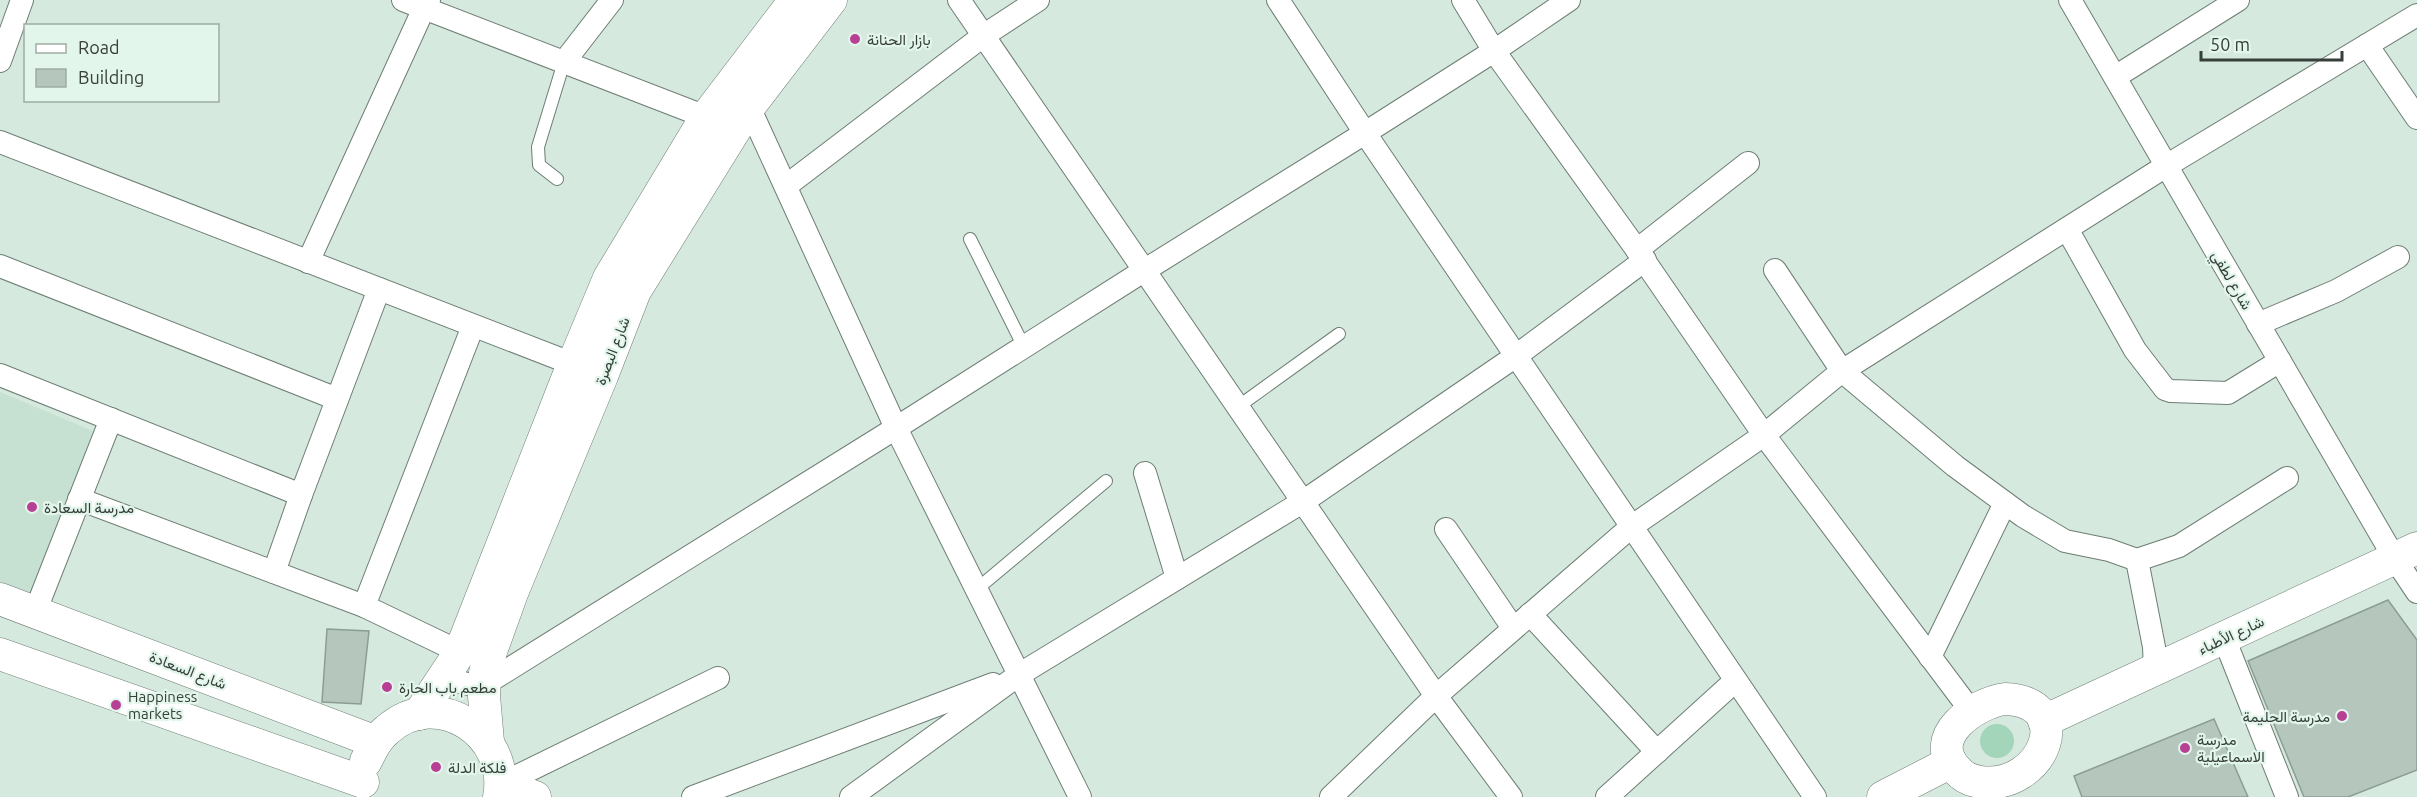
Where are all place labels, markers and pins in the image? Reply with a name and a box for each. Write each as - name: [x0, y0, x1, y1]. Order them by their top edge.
- place label: بازار الحنانة: [867, 31, 931, 49]
- marker: بازار الحنانة: [848, 32, 862, 46]
- place label: مدرسة السعادة: [44, 499, 134, 517]
- marker: مدرسة السعادة: [25, 500, 39, 514]
- place label: مطعم باب الحارة: [399, 679, 496, 698]
- marker: مطعم باب الحارة: [380, 680, 394, 694]
- place label: Happiness markets: [128, 688, 197, 722]
- marker: Happiness markets: [109, 698, 123, 712]
- place label: مدرسة الحليمة: [2242, 708, 2330, 726]
- marker: مدرسة الحليمة: [2335, 709, 2349, 723]
- place label: مدرسة الاسماعيلية: [2197, 731, 2265, 766]
- marker: مدرسة الاسماعيلية: [2178, 741, 2192, 755]
- place label: فلكة الدلة: [448, 759, 507, 776]
- marker: فلكة الدلة: [429, 760, 443, 774]

